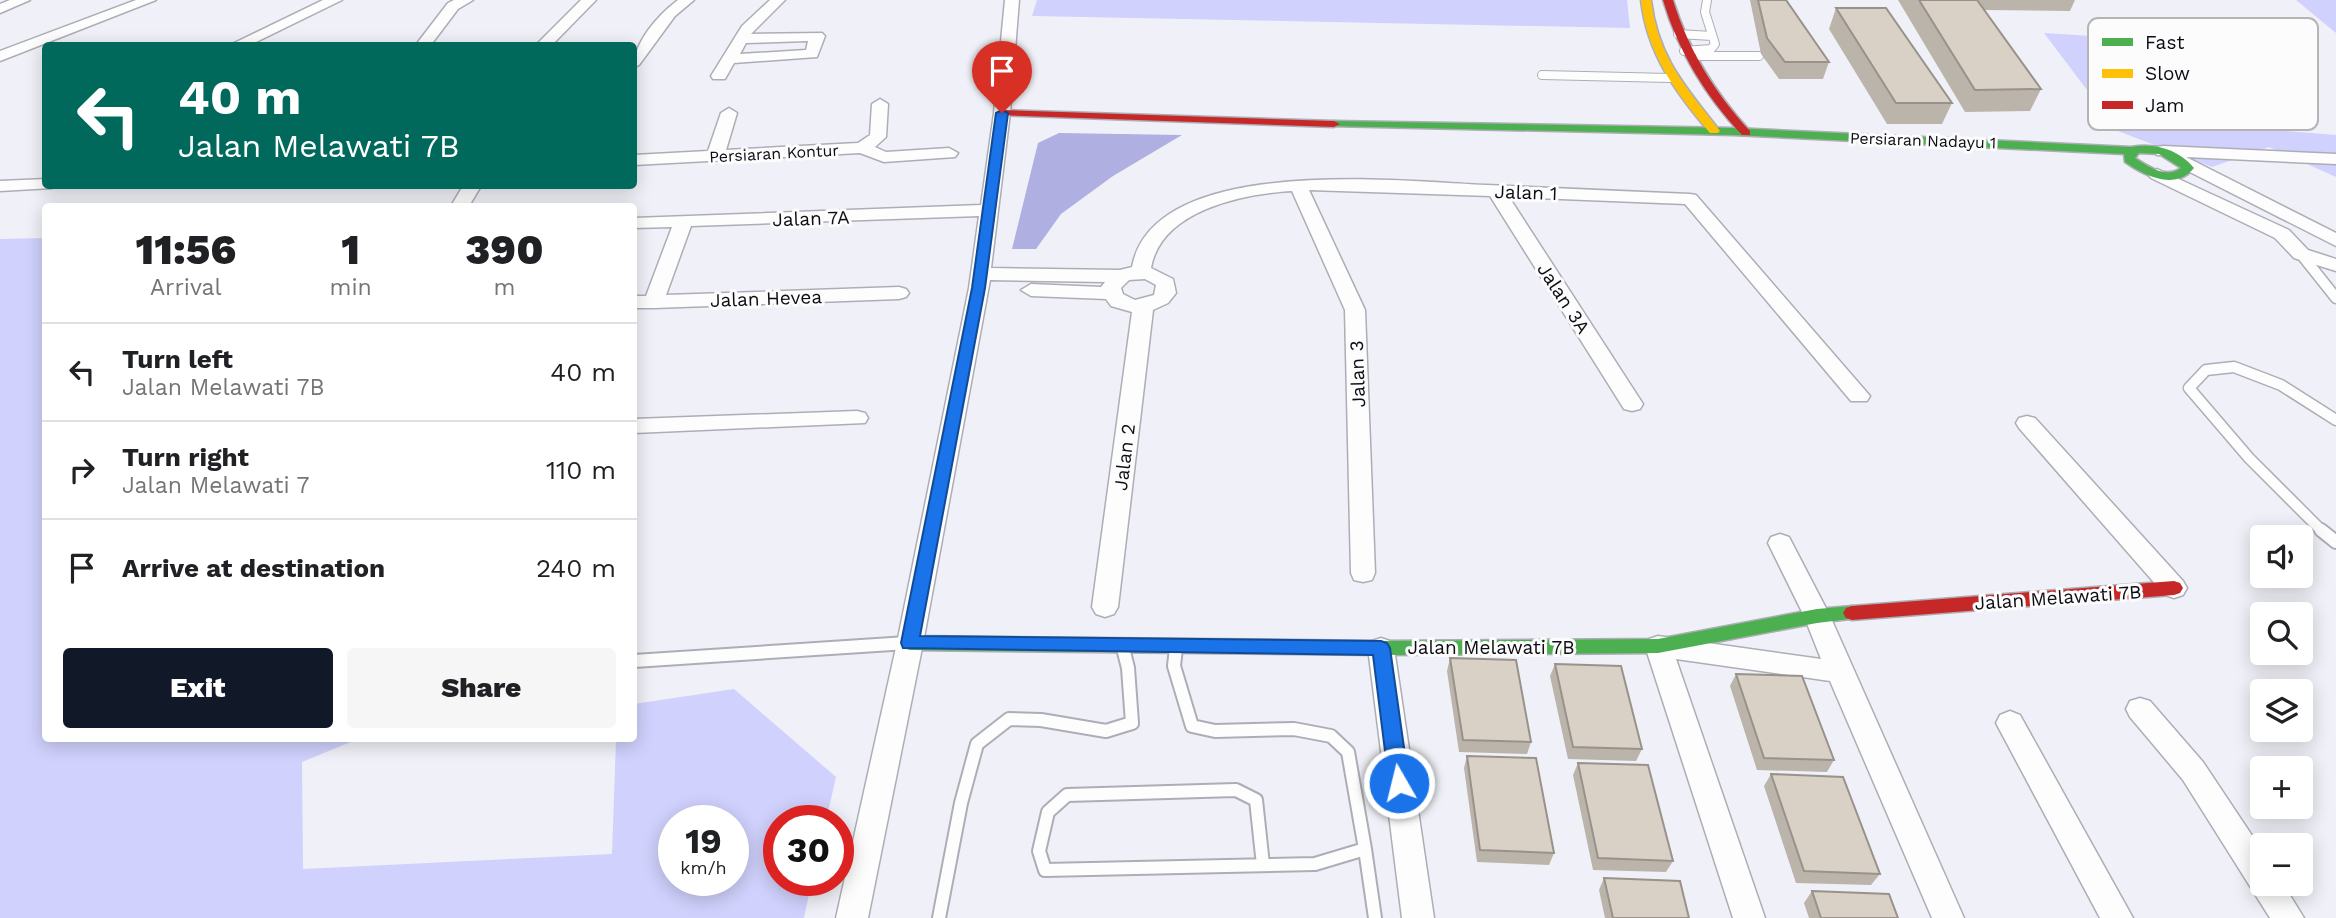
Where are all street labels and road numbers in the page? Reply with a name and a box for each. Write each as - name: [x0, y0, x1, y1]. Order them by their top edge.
- street label: Persiaran Nadayu 1: [1850, 128, 1996, 153]
- street label: Persiaran Kontur: [709, 141, 840, 166]
- street label: Jalan 1: [1494, 180, 1558, 205]
- street label: Jalan 7A: [772, 206, 851, 231]
- street label: Jalan 3A: [1532, 259, 1595, 338]
- street label: Jalan Hevea: [710, 285, 823, 312]
- street label: Jalan 3: [1345, 340, 1370, 408]
- street label: Jalan 2: [1109, 422, 1140, 492]
- street label: Jalan Melawati 7B: [1974, 580, 2142, 615]
- street label: Jalan Melawati 7B: [1407, 636, 1575, 659]

